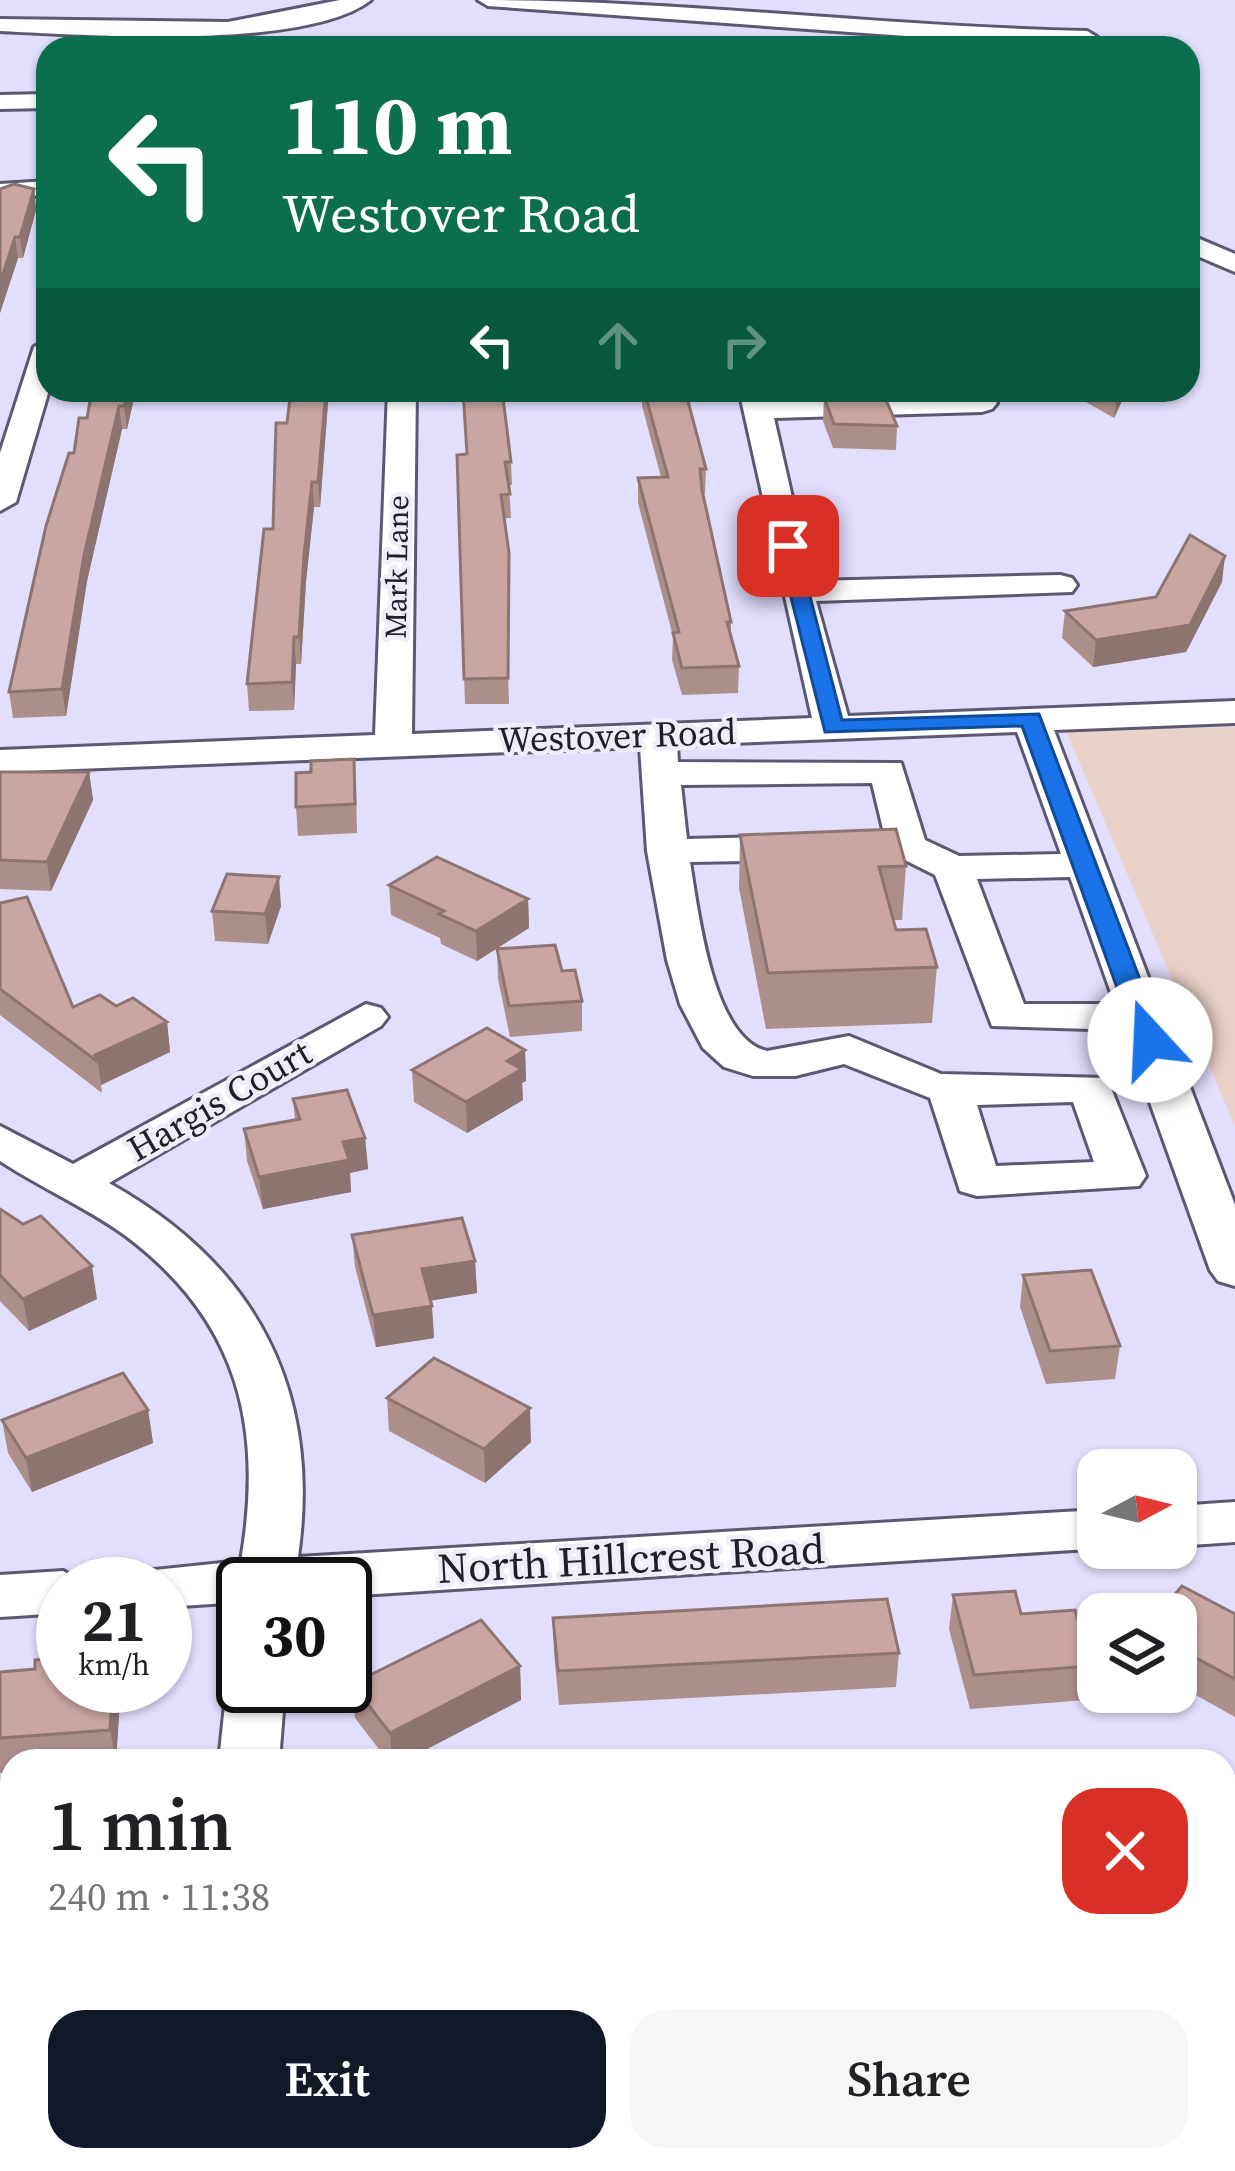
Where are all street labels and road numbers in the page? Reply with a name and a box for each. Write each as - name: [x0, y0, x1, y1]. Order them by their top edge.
- street label: Mark Lane: [375, 495, 418, 639]
- street label: Westover Road: [497, 707, 737, 764]
- street label: Hargis Court: [118, 1028, 320, 1173]
- street label: North Hillcrest Road: [436, 1519, 826, 1597]

